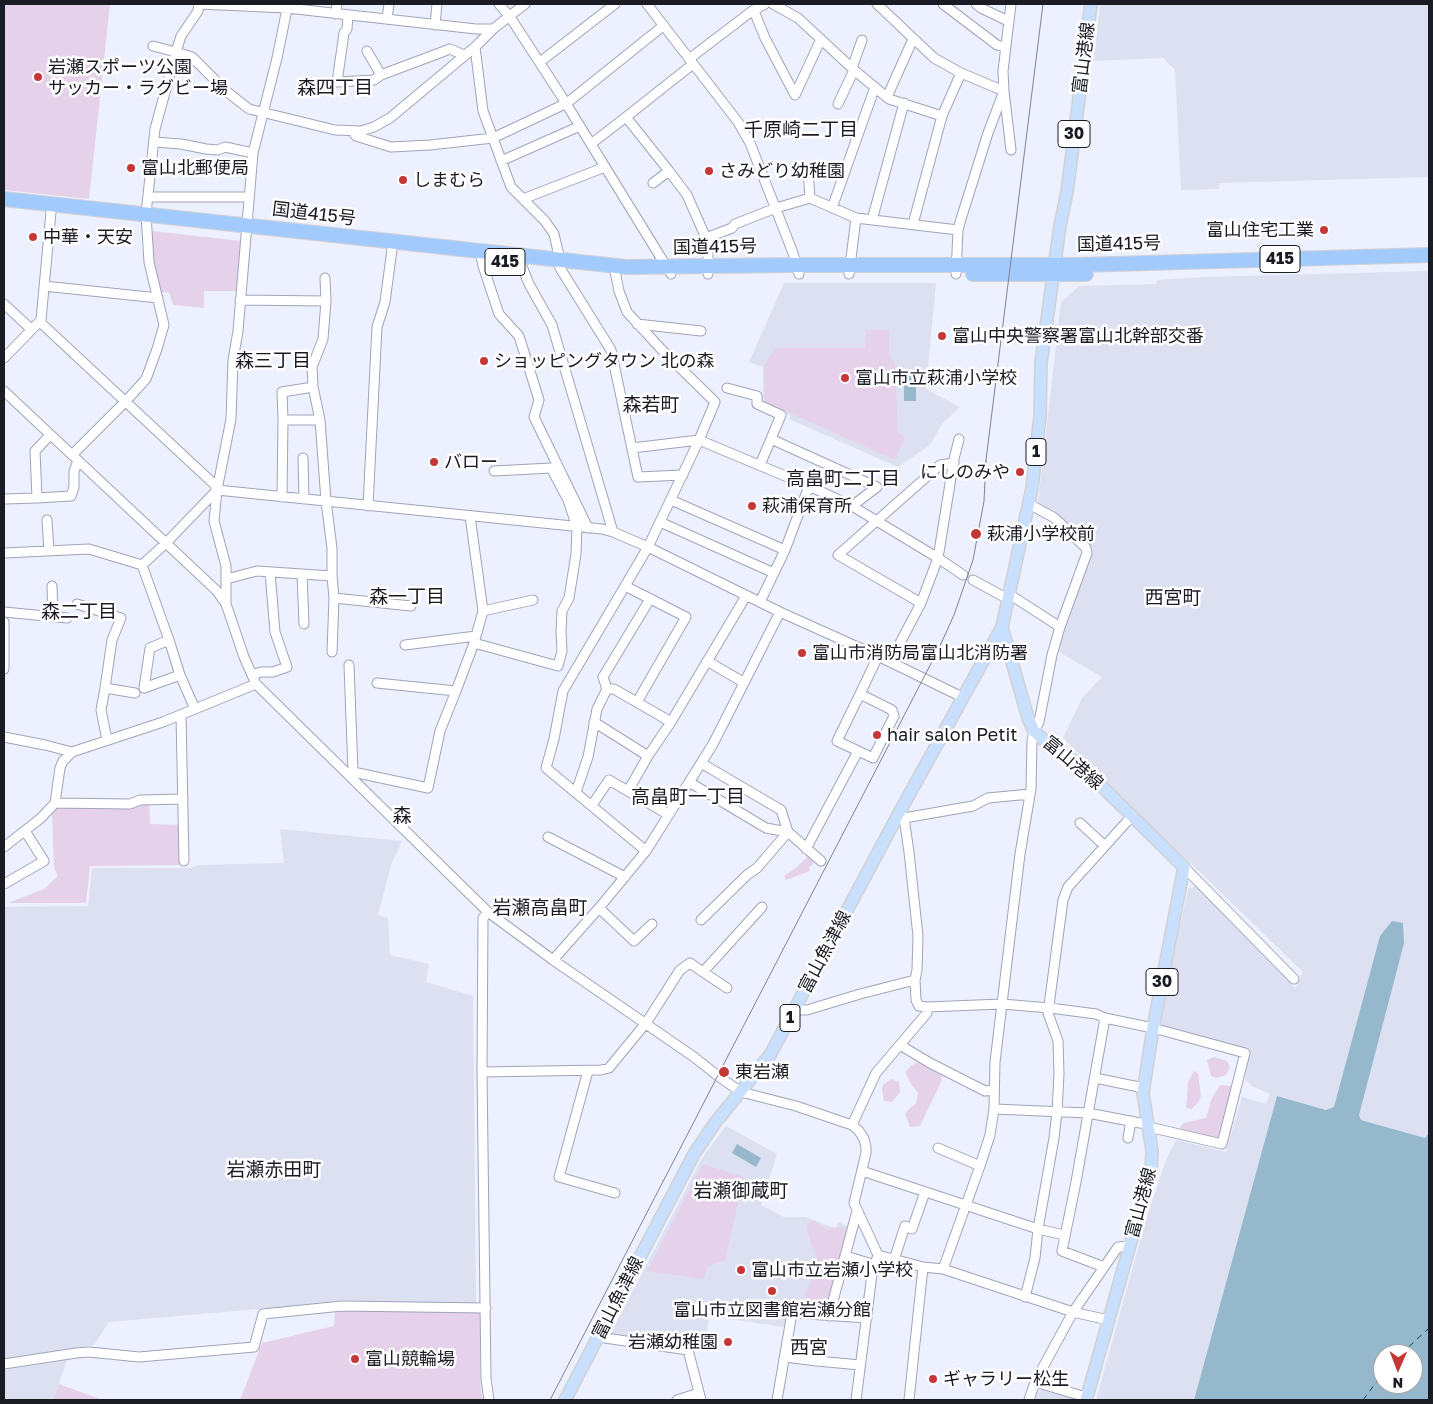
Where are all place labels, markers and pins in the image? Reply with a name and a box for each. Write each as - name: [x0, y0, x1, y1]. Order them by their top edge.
- place label: 岩瀬スポーツ公園 サッカー・ラグビー場: [48, 56, 228, 98]
- marker: 岩瀬スポーツ公園 サッカー・ラグビー場: [32, 71, 44, 83]
- place label: 富山北郵便局: [141, 157, 249, 179]
- place label: さみどり幼稚園: [719, 160, 845, 182]
- marker: 富山北郵便局: [125, 162, 137, 174]
- marker: さみどり幼稚園: [703, 165, 715, 177]
- place label: しまむら: [413, 169, 485, 191]
- marker: しまむら: [397, 174, 409, 186]
- place label: 富山住宅工業: [1206, 219, 1314, 241]
- marker: 富山住宅工業: [1318, 224, 1330, 236]
- place label: 中華・天安: [43, 226, 133, 248]
- marker: 中華・天安: [27, 231, 39, 243]
- place label: 富山中央警察署富山北幹部交番: [952, 325, 1204, 347]
- marker: 富山中央警察署富山北幹部交番: [936, 330, 948, 342]
- place label: ショッピングタウン 北の森: [494, 350, 714, 372]
- marker: ショッピングタウン 北の森: [478, 355, 490, 367]
- place label: 富山市立萩浦小学校: [855, 367, 1017, 389]
- marker: 富山市立萩浦小学校: [839, 372, 851, 384]
- place label: バロー: [444, 451, 498, 473]
- marker: バロー: [428, 456, 440, 468]
- place label: にしのみや: [920, 461, 1010, 483]
- marker: にしのみや: [1014, 466, 1026, 478]
- place label: 萩浦保育所: [762, 495, 852, 517]
- marker: 萩浦保育所: [746, 500, 758, 512]
- place label: 萩浦小学校前: [987, 523, 1095, 545]
- marker: 萩浦小学校前: [969, 527, 983, 541]
- place label: 富山市消防局富山北消防署: [812, 642, 1028, 664]
- marker: 富山市消防局富山北消防署: [796, 647, 808, 659]
- place label: hair salon Petit: [887, 724, 1018, 746]
- marker: hair salon Petit: [871, 729, 883, 741]
- place label: 東岩瀬: [735, 1061, 789, 1083]
- marker: 東岩瀬: [717, 1065, 731, 1079]
- place label: 富山市立岩瀬小学校: [751, 1259, 913, 1281]
- marker: 富山市立岩瀬小学校: [735, 1264, 747, 1276]
- marker: 富山市立図書館岩瀬分館: [766, 1285, 778, 1297]
- place label: 富山市立図書館岩瀬分館: [673, 1299, 871, 1321]
- place label: 岩瀬幼稚園: [628, 1331, 718, 1353]
- marker: 岩瀬幼稚園: [722, 1336, 734, 1348]
- place label: 富山競輪場: [365, 1348, 455, 1370]
- marker: 富山競輪場: [349, 1353, 361, 1365]
- place label: ギャラリー松生: [943, 1368, 1069, 1390]
- marker: ギャラリー松生: [927, 1373, 939, 1385]

